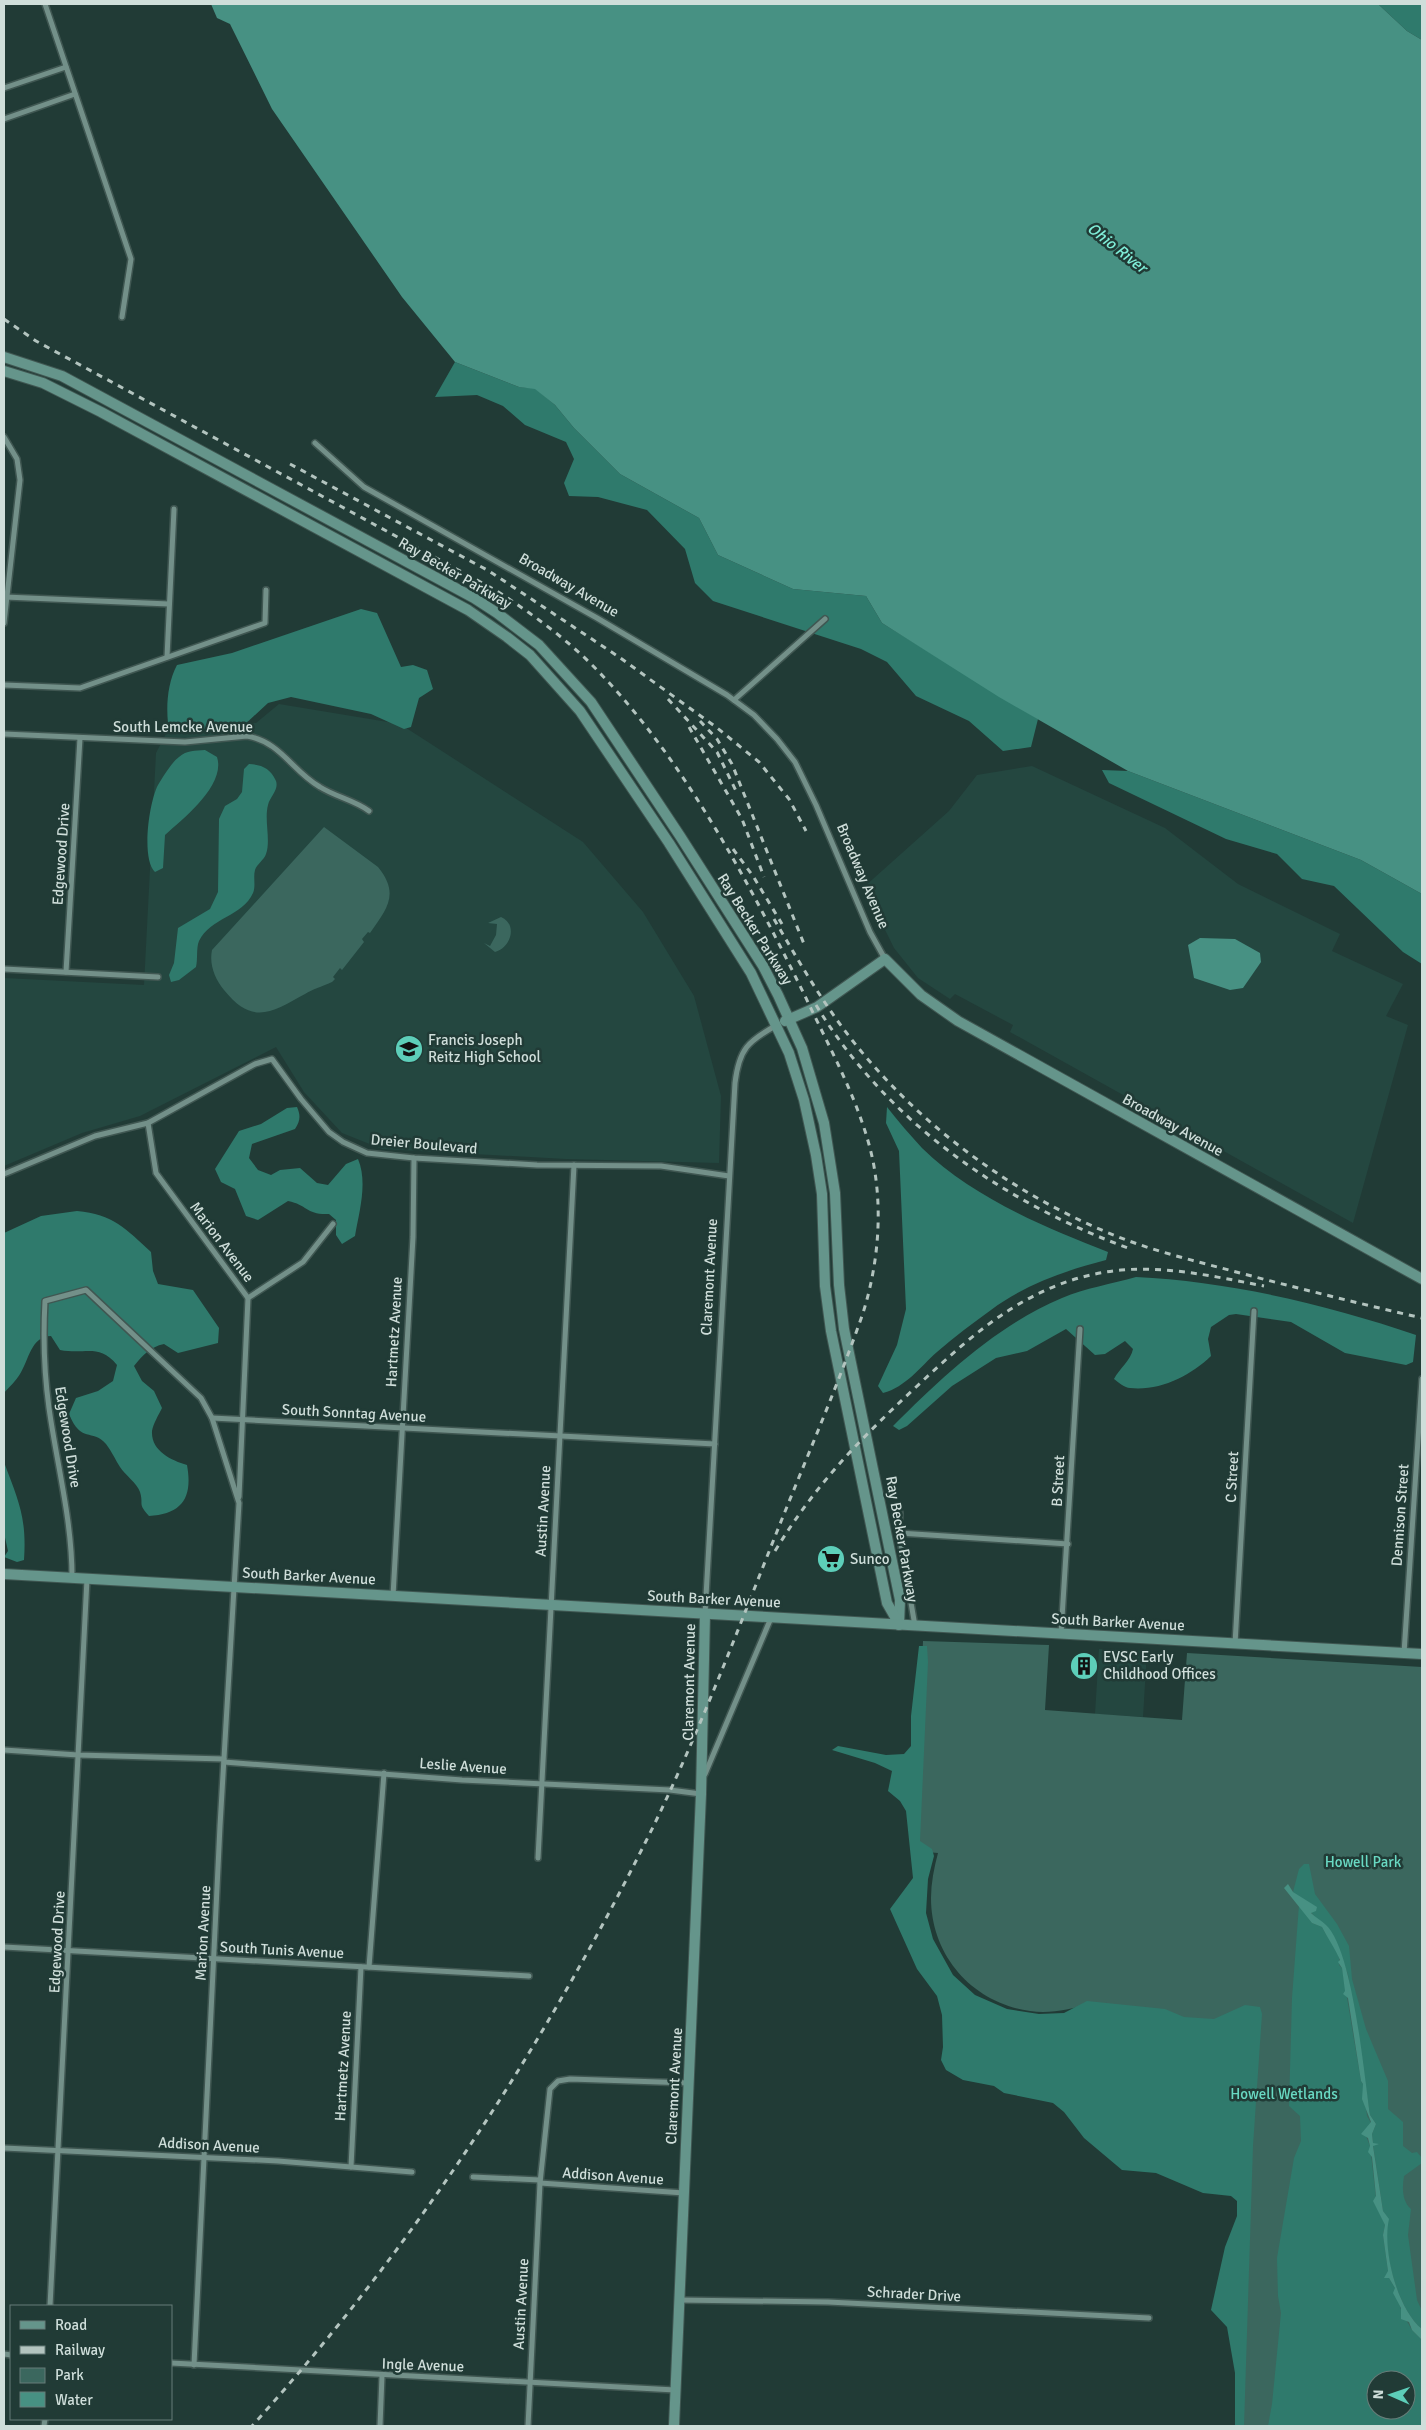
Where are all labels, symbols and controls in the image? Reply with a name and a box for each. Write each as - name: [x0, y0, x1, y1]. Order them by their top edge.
- water label: Ohio River: [1083, 219, 1152, 279]
- street label: Ray Becker Parkway: [395, 533, 515, 613]
- street label: Broadway Avenue: [516, 549, 622, 621]
- street label: South Lemcke Avenue: [113, 718, 253, 736]
- street label: Edgewood Drive: [48, 802, 74, 906]
- street label: Broadway Avenue: [833, 821, 893, 931]
- street label: Ray Becker Parkway: [714, 870, 796, 988]
- place label: Francis Joseph Reitz High School: [428, 1031, 541, 1066]
- school or university icon: Francis Joseph Reitz High School: [394, 1034, 424, 1064]
- street label: Broadway Avenue: [1119, 1090, 1227, 1160]
- street label: Dreier Boulevard: [370, 1130, 478, 1158]
- street label: Marion Avenue: [186, 1198, 258, 1286]
- street label: Claremont Avenue: [697, 1218, 721, 1336]
- street label: Hartmetz Avenue: [382, 1276, 406, 1388]
- street label: Edgewood Drive: [51, 1385, 85, 1489]
- street label: South Sonntag Avenue: [281, 1400, 427, 1426]
- street label: C Street: [1222, 1451, 1242, 1503]
- street label: B Street: [1048, 1455, 1068, 1507]
- street label: Dennison Street: [1387, 1463, 1413, 1567]
- street label: Austin Avenue: [532, 1465, 554, 1557]
- street label: Ray Becker Parkway: [882, 1475, 922, 1603]
- supermarket icon: Sunco: [816, 1544, 846, 1574]
- place label: Sunco: [850, 1550, 890, 1568]
- street label: South Barker Avenue: [242, 1564, 376, 1588]
- street label: South Barker Avenue: [647, 1587, 781, 1611]
- street label: South Barker Avenue: [1051, 1610, 1185, 1634]
- street label: Claremont Avenue: [679, 1623, 699, 1741]
- place label: EVSC Early Childhood Offices: [1103, 1648, 1216, 1683]
- building icon: EVSC Early Childhood Offices: [1069, 1651, 1099, 1681]
- street label: Leslie Avenue: [419, 1754, 507, 1778]
- park label: Howell Park: [1325, 1853, 1402, 1871]
- street label: Marion Avenue: [192, 1885, 214, 1981]
- street label: Edgewood Drive: [45, 1890, 69, 1994]
- street label: South Tunis Avenue: [219, 1938, 345, 1962]
- street label: Hartmetz Avenue: [331, 2010, 355, 2122]
- street label: Claremont Avenue: [662, 2027, 686, 2145]
- park label: Howell Wetlands: [1230, 2085, 1338, 2103]
- street label: Addison Avenue: [158, 2133, 260, 2157]
- street label: Addison Avenue: [562, 2163, 664, 2189]
- street label: Austin Avenue: [510, 2258, 532, 2350]
- street label: Schrader Drive: [866, 2283, 962, 2305]
- legend: [10, 2305, 172, 2420]
- text: Road: [55, 2316, 87, 2334]
- text: Railway: [55, 2341, 105, 2359]
- street label: Ingle Avenue: [381, 2355, 465, 2375]
- text: Park: [55, 2366, 84, 2384]
- north arrow: [1366, 2370, 1416, 2420]
- text: N: [1370, 2389, 1387, 2400]
- text: Water: [55, 2391, 93, 2409]

